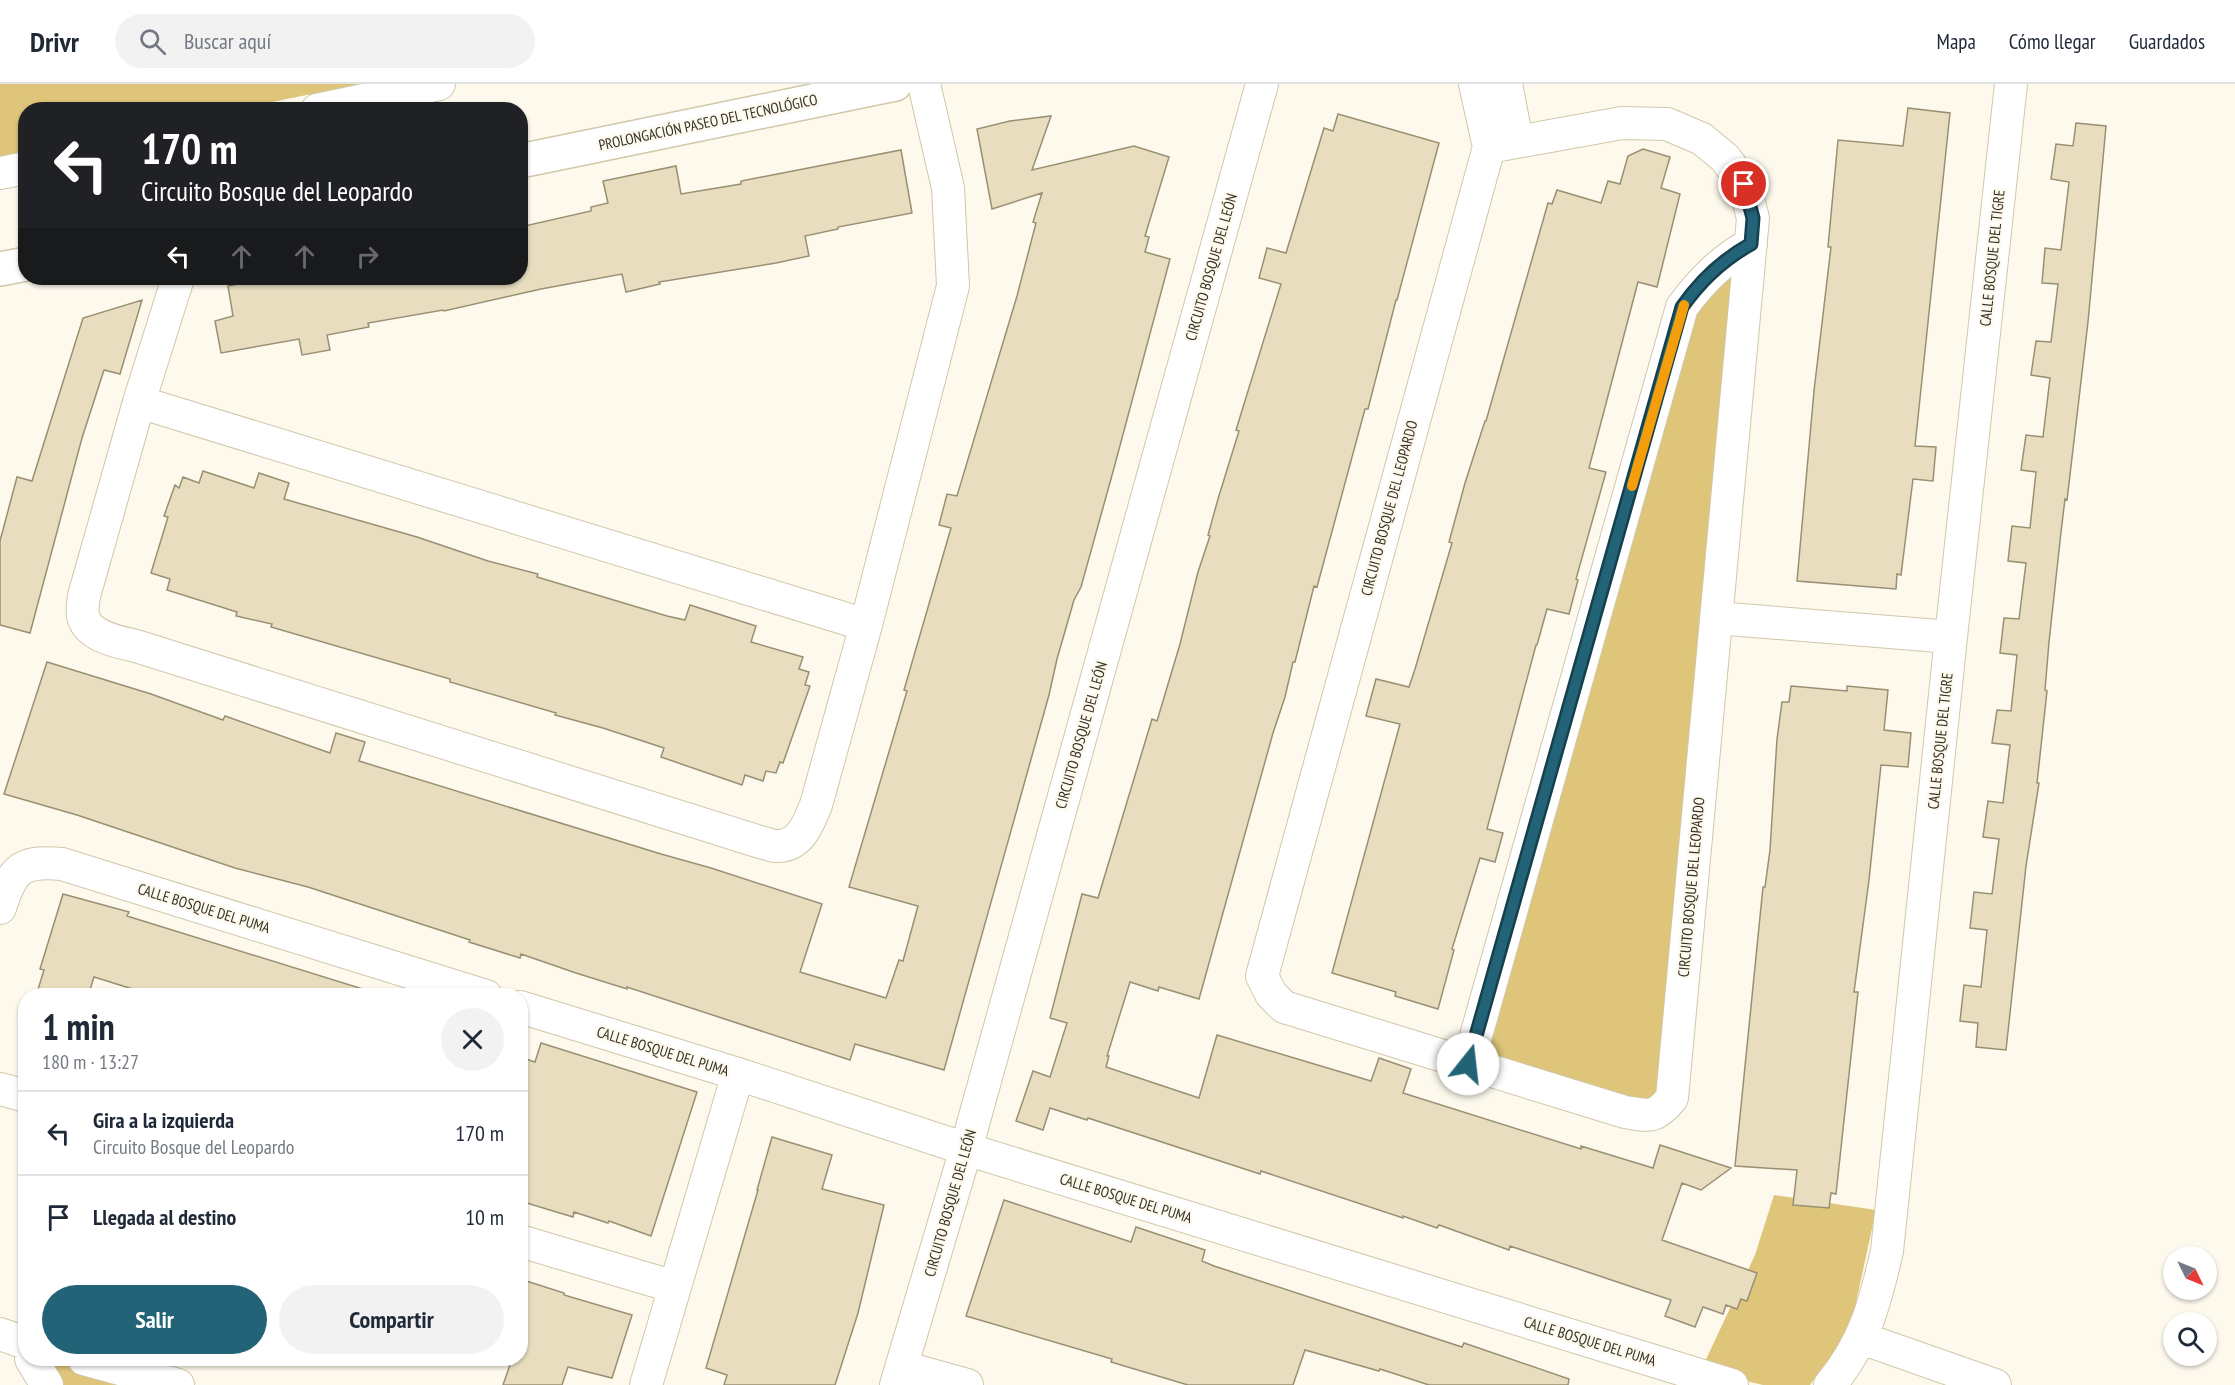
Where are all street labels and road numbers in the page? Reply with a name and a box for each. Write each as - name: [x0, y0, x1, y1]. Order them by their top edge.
- street label: PROLONGACIÓN PASEO DEL TECNOLÓGICO: [597, 90, 819, 154]
- street label: CALLE BOSQUE DEL TIGRE: [1975, 189, 2009, 327]
- street label: CIRCUITO BOSQUE DEL LEÓN: [1181, 191, 1241, 343]
- street label: CIRCUITO BOSQUE DEL LEOPARDO: [1356, 418, 1422, 598]
- street label: CIRCUITO BOSQUE DEL LEÓN: [1051, 659, 1111, 811]
- street label: CALLE BOSQUE DEL TIGRE: [1923, 672, 1957, 810]
- street label: CIRCUITO BOSQUE DEL LEOPARDO: [1674, 796, 1708, 978]
- street label: CALLE BOSQUE DEL PUMA: [135, 879, 273, 937]
- street label: CALLE BOSQUE DEL PUMA: [594, 1022, 732, 1080]
- street label: CIRCUITO BOSQUE DEL LEÓN: [920, 1127, 980, 1279]
- street label: CALLE BOSQUE DEL PUMA: [1057, 1169, 1195, 1227]
- street label: CALLE BOSQUE DEL PUMA: [1521, 1312, 1659, 1370]

